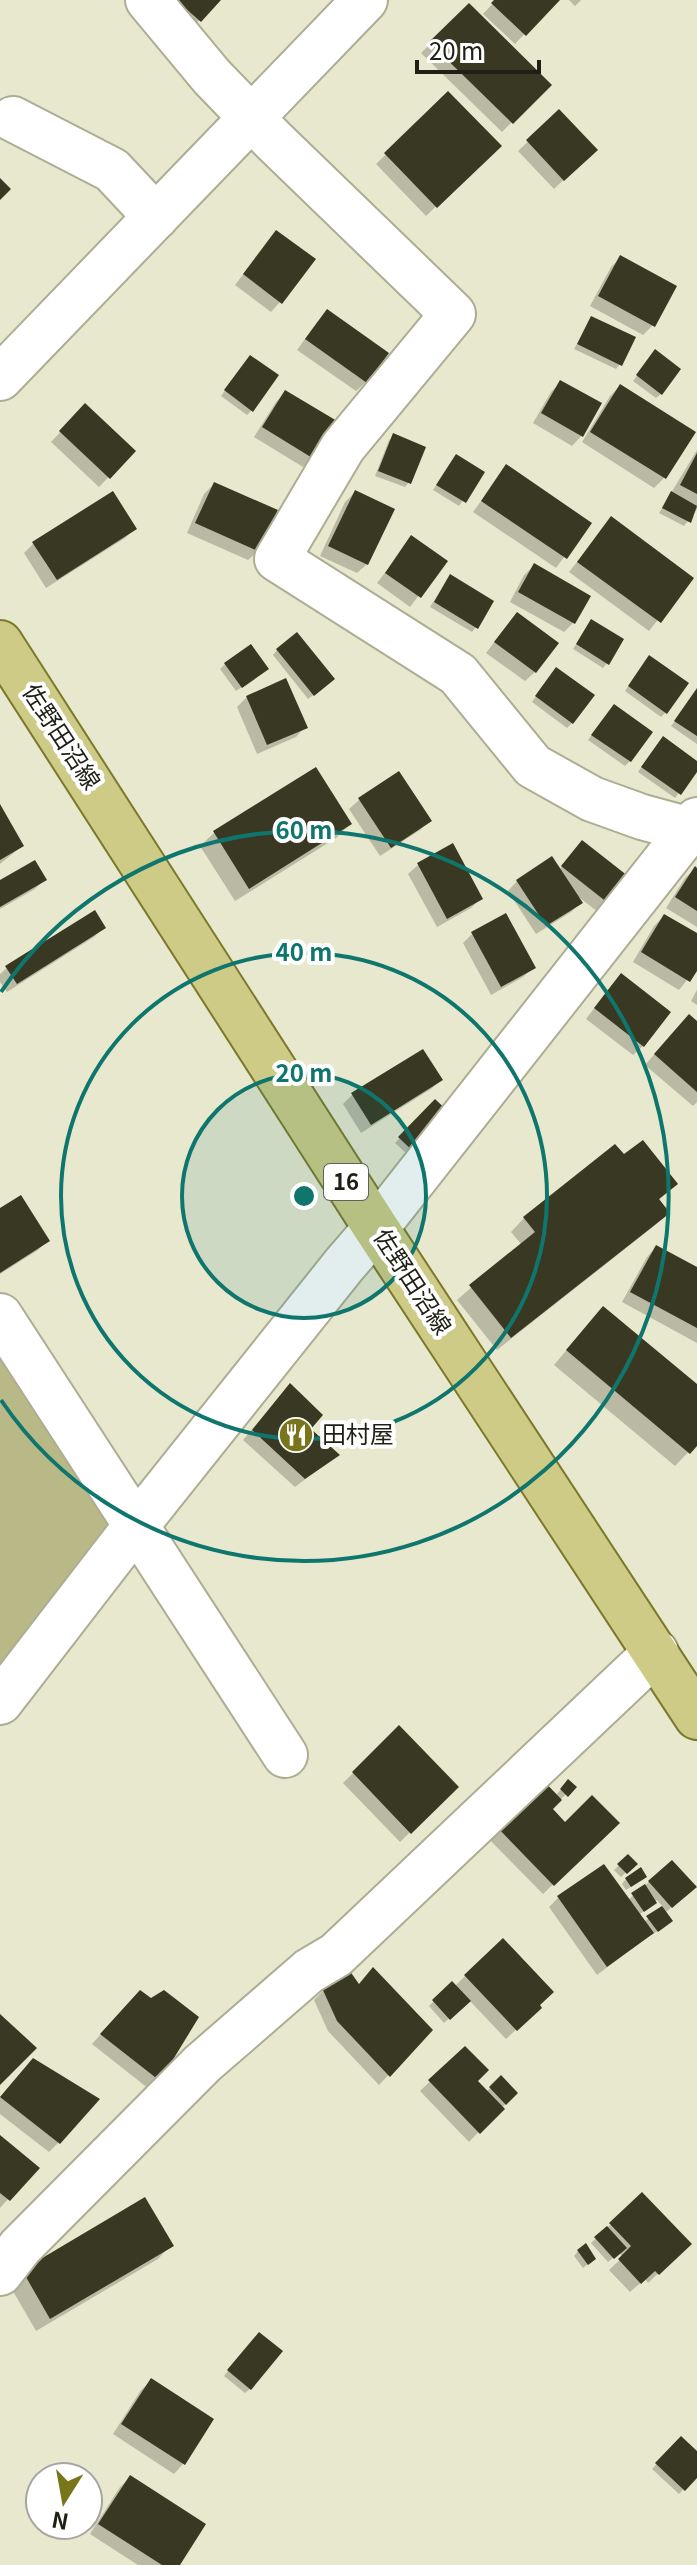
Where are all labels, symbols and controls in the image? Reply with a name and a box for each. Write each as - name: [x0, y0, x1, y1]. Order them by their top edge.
- scale bar: [417, 24, 539, 74]
- text: 20 m: [429, 32, 483, 67]
- street label: 佐野田沼線: [16, 676, 110, 795]
- text: 60 m: [276, 811, 332, 846]
- text: 40 m: [276, 933, 332, 968]
- text: 20 m: [276, 1054, 332, 1089]
- road number: 16: [324, 1164, 368, 1200]
- centre of rings: [290, 1182, 318, 1210]
- street label: 佐野田沼線: [367, 1221, 461, 1340]
- place label: 田村屋: [322, 1415, 394, 1450]
- restaurant icon: 田村屋: [277, 1416, 315, 1454]
- north arrow: [24, 2461, 104, 2541]
- text: N: [49, 2505, 71, 2540]

